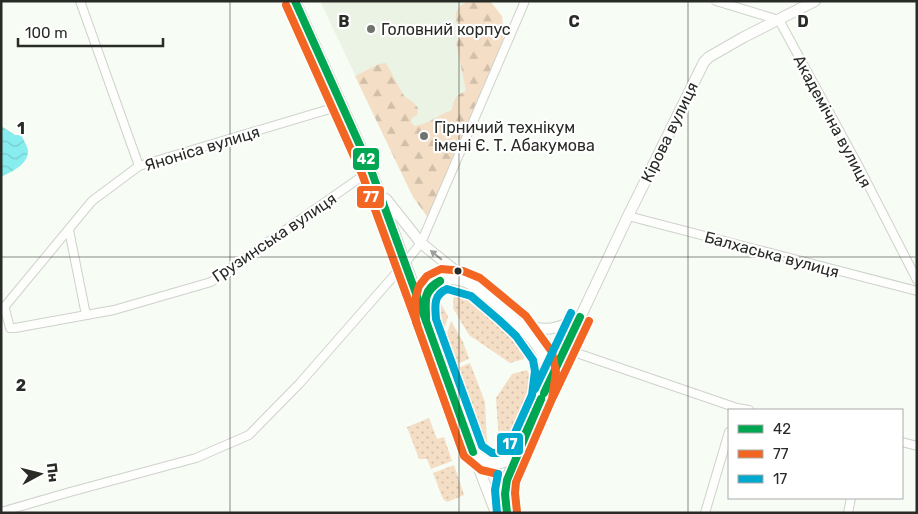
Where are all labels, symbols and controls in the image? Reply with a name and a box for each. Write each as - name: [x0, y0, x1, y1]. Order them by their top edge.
- text: B: [338, 12, 350, 31]
- text: C: [568, 12, 580, 31]
- text: D: [797, 12, 809, 31]
- scale bar: [18, 15, 162, 47]
- place label: Головний корпус: [381, 20, 511, 39]
- marker: Головний корпус: [365, 23, 377, 35]
- text: 100 m: [25, 24, 67, 42]
- street label: Академічна вулиця: [790, 52, 876, 191]
- street label: Кірова вулиця: [637, 79, 702, 186]
- place label: Гірничий технікум імені Є. Т. Абакумова: [434, 118, 595, 155]
- text: 1: [17, 119, 25, 138]
- street label: Яноніса вулиця: [142, 122, 262, 175]
- marker: Гірничий технікум імені Є. Т. Абакумова: [418, 130, 430, 142]
- line badge: 42: [352, 147, 380, 171]
- text: 42: [357, 151, 375, 168]
- line badge: 77: [356, 185, 385, 209]
- street label: Грузинська вулиця: [209, 189, 340, 286]
- text: 77: [363, 189, 379, 206]
- street label: Балхаська вулиця: [702, 227, 841, 282]
- one-way arrow: [430, 250, 443, 261]
- unlabelled marker: [453, 266, 463, 276]
- text: 2: [16, 376, 26, 395]
- legend: [728, 409, 903, 499]
- text: 42: [773, 420, 791, 438]
- line badge: 17: [496, 432, 524, 456]
- text: 17: [503, 436, 517, 453]
- text: 77: [773, 445, 789, 463]
- north arrow: [15, 449, 65, 499]
- text: Пн: [43, 462, 62, 483]
- text: 17: [773, 470, 787, 488]

